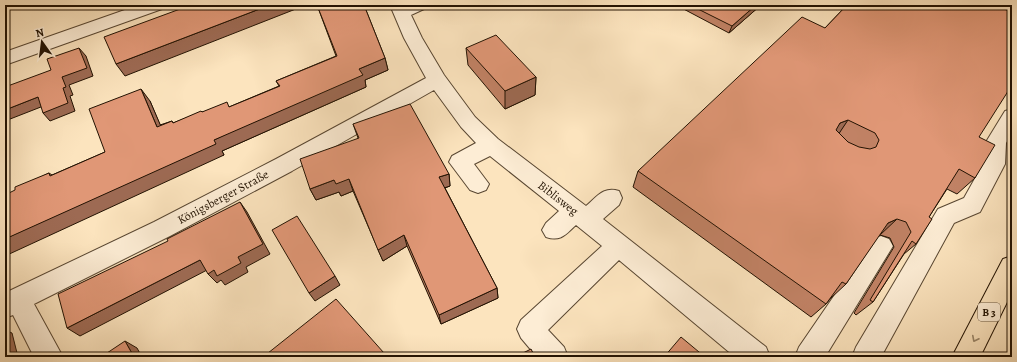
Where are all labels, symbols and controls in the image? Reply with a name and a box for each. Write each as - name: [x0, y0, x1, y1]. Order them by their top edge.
- north arrow: [22, 22, 62, 62]
- text: N: [34, 25, 45, 41]
- street label: Königsberger Straße: [175, 166, 271, 228]
- street label: Biblisweg: [534, 177, 582, 219]
- road number: B 3: [978, 303, 1000, 321]
- one-way arrow: [972, 335, 980, 342]

